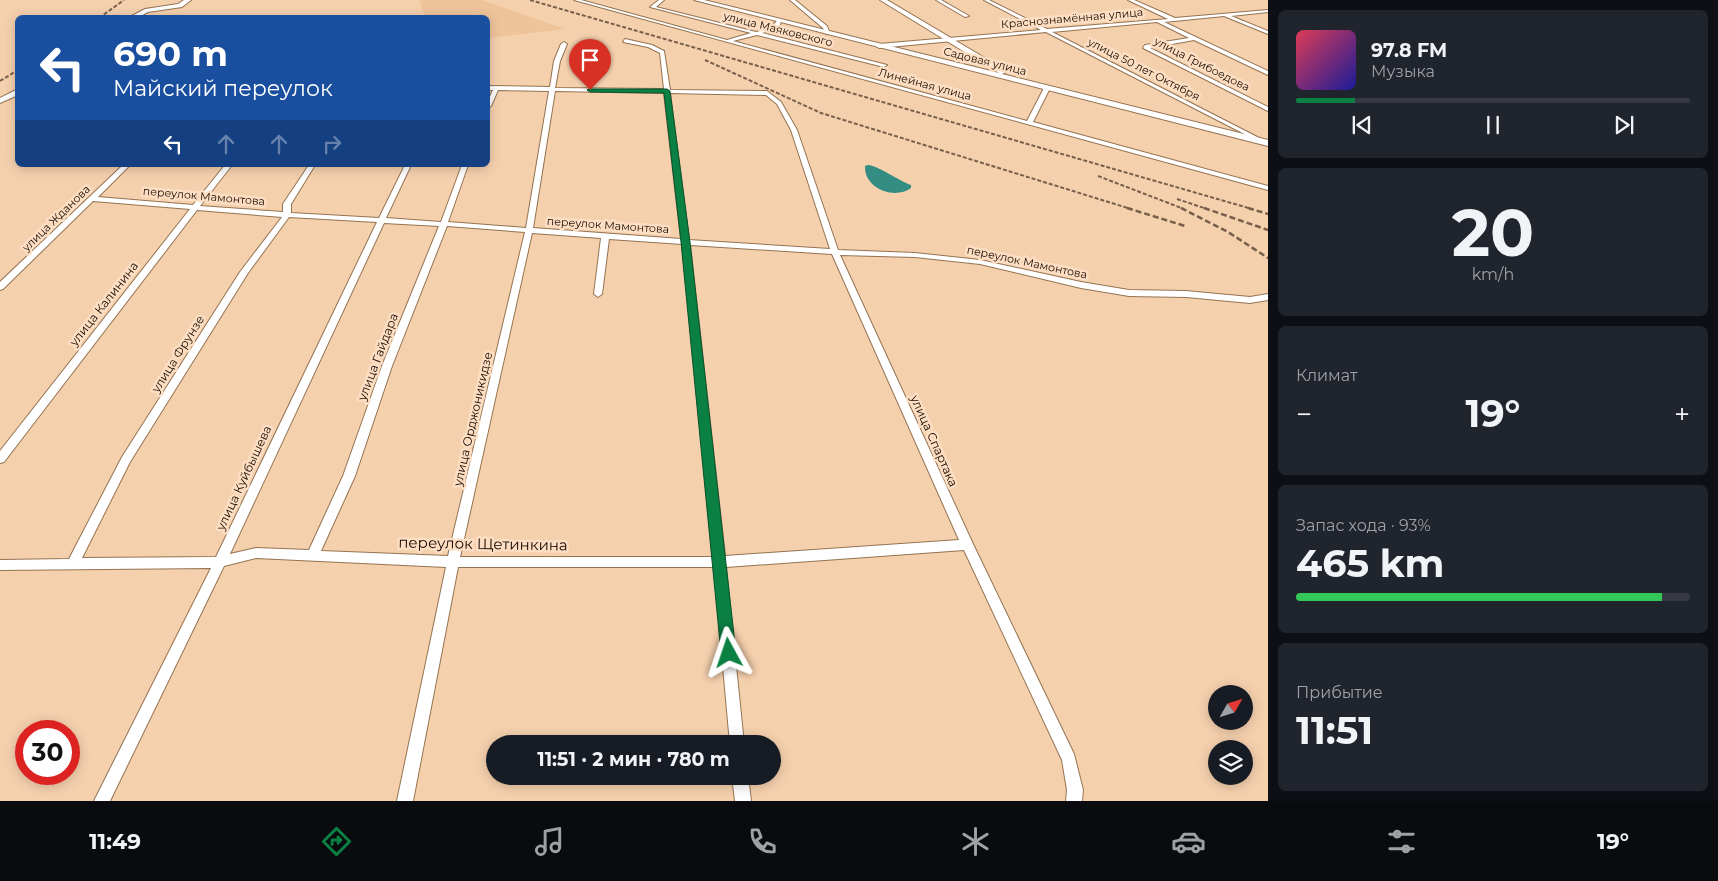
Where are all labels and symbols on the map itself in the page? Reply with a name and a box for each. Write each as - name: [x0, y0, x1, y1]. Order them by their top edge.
- street label: Краснознамённая улица: [1000, 5, 1144, 31]
- street label: улица Маяковского: [721, 8, 834, 49]
- street label: улица Грибоедова: [1151, 33, 1252, 94]
- street label: улица 50 лет Октября: [1085, 34, 1202, 103]
- pin: [569, 39, 611, 90]
- street label: Садовая улица: [942, 44, 1028, 78]
- street label: Линейная улица: [877, 65, 973, 103]
- street label: улица Жданова: [18, 182, 93, 255]
- street label: переулок Мамонтова: [142, 184, 266, 208]
- street label: переулок Мамонтова: [546, 214, 670, 236]
- street label: переулок Мамонтова: [966, 242, 1088, 282]
- street label: улица Калинина: [65, 258, 141, 350]
- street label: улица Гайдара: [354, 311, 401, 404]
- street label: улица Фрунзе: [147, 312, 207, 396]
- street label: улица Орджоникидзе: [450, 350, 495, 488]
- street label: улица Спартака: [907, 392, 961, 489]
- street label: улица Куйбышева: [212, 423, 274, 533]
- street label: переулок Щетинкина: [398, 533, 568, 554]
- position arrow: [702, 626, 754, 678]
- north arrow: [1208, 685, 1252, 730]
- speed limit sign: 30: [15, 720, 80, 785]

